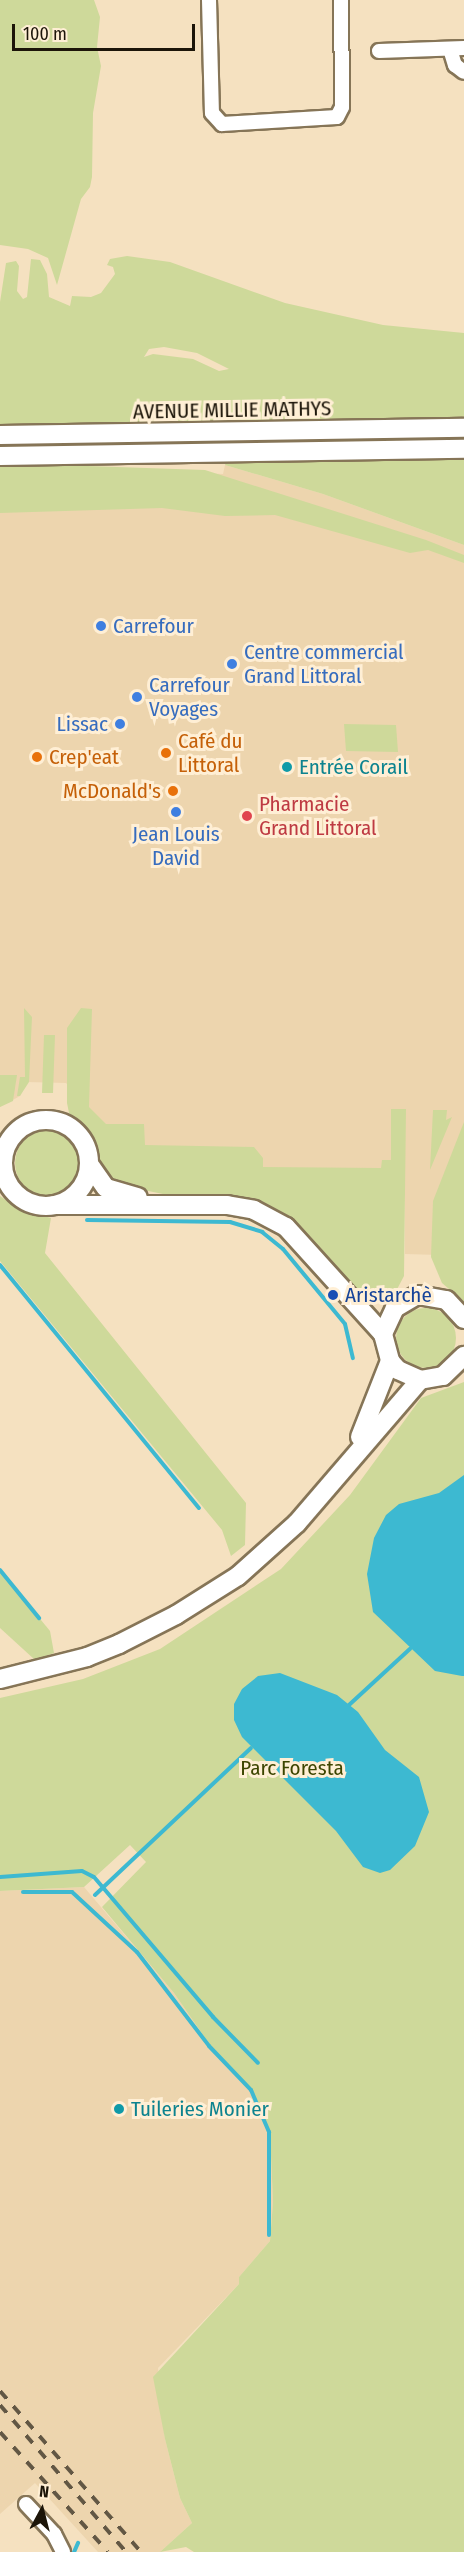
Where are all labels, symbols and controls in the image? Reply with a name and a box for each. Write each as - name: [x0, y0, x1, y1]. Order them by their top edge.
- scale bar: [15, 12, 198, 50]
- text: 100 m: [23, 23, 67, 45]
- street label: AVENUE MILLIE MATHYS: [133, 396, 331, 424]
- place label: Carrefour: [113, 613, 194, 639]
- marker: Carrefour: [94, 619, 108, 633]
- place label: Centre commercial Grand Littoral: [244, 639, 404, 689]
- marker: Centre commercial Grand Littoral: [225, 657, 239, 671]
- place label: Carrefour Voyages: [149, 672, 230, 722]
- marker: Carrefour Voyages: [130, 690, 144, 704]
- place label: Lissac: [57, 711, 108, 737]
- marker: Lissac: [113, 717, 127, 731]
- place label: Café du Littoral: [178, 728, 243, 778]
- place label: Crep'eat: [49, 744, 119, 770]
- marker: Café du Littoral: [159, 746, 173, 760]
- marker: Crep'eat: [30, 750, 44, 764]
- place label: Entrée Corail: [299, 754, 408, 780]
- marker: Entrée Corail: [280, 760, 294, 774]
- place label: McDonald's: [63, 778, 161, 804]
- marker: McDonald's: [166, 784, 180, 798]
- place label: Pharmacie Grand Littoral: [259, 791, 377, 841]
- marker: Jean Louis David: [169, 805, 183, 819]
- marker: Pharmacie Grand Littoral: [240, 809, 254, 823]
- place label: Jean Louis David: [132, 821, 220, 871]
- place label: Aristarchè: [345, 1282, 432, 1308]
- marker: Aristarchè: [326, 1288, 340, 1302]
- park label: Parc Foresta: [240, 1755, 344, 1781]
- place label: Tuileries Monier: [131, 2096, 269, 2122]
- marker: Tuileries Monier: [112, 2102, 126, 2116]
- north arrow: [12, 2480, 72, 2540]
- text: N: [38, 2482, 50, 2502]

